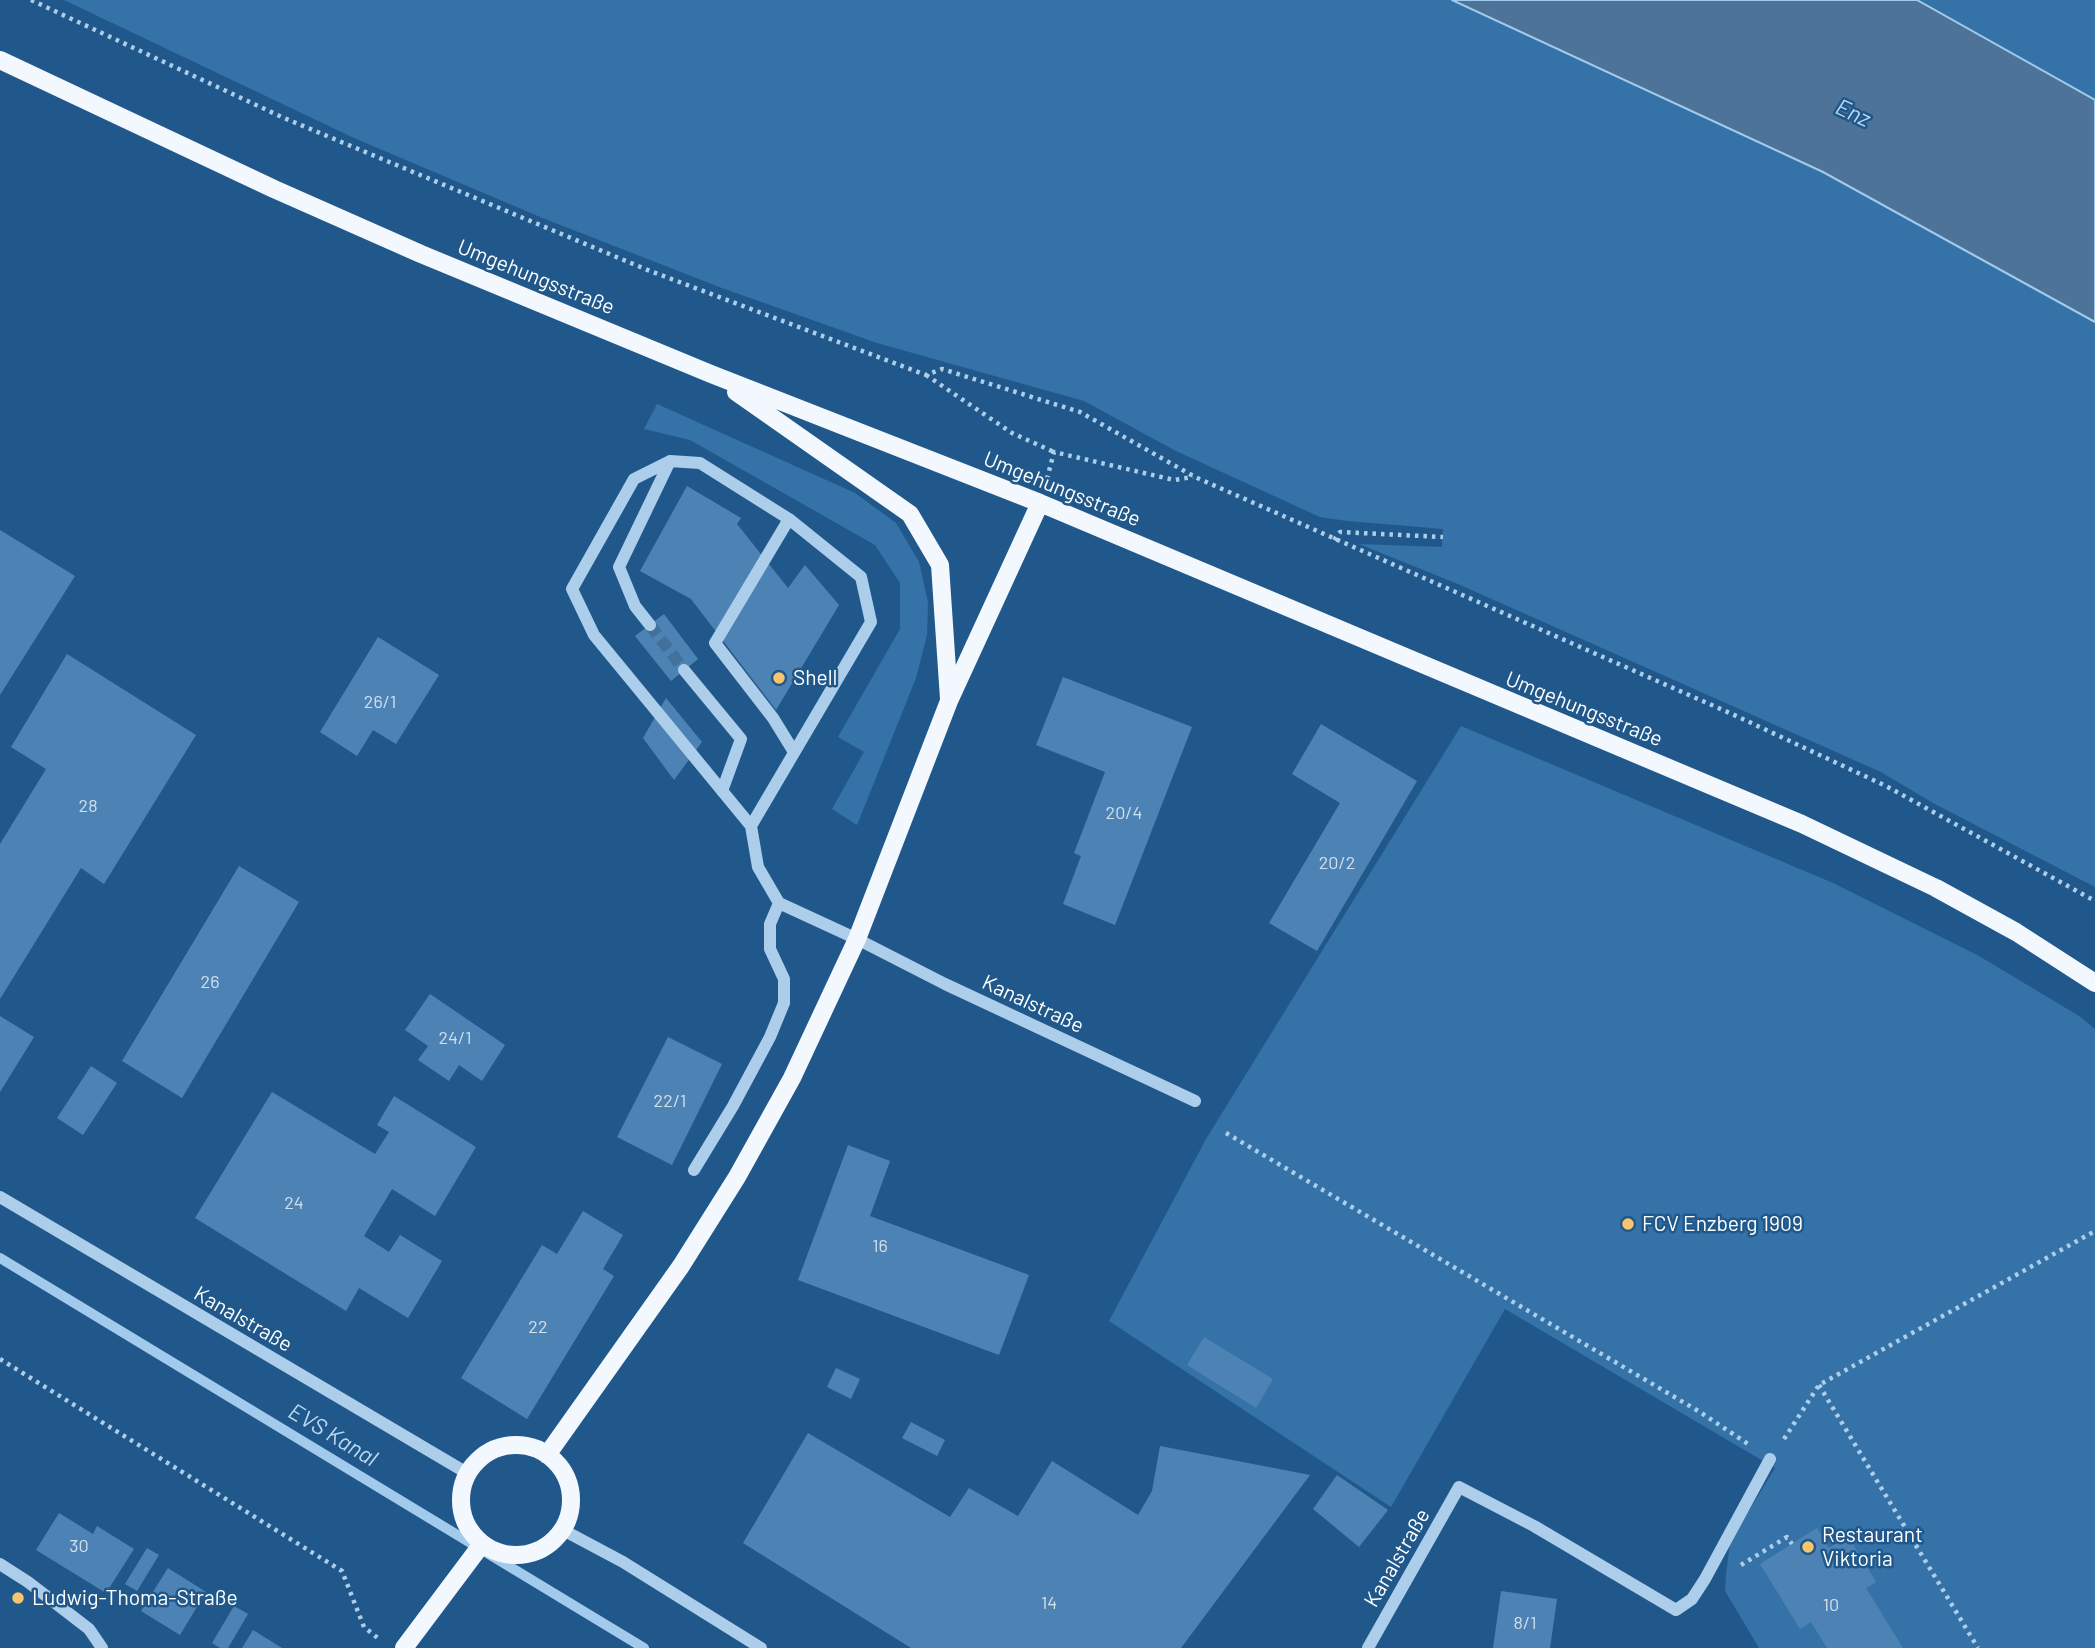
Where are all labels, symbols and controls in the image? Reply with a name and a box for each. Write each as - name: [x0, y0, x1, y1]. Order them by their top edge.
- water label: Enz: [1831, 93, 1875, 133]
- street label: Umgehungsstraße: [454, 234, 618, 320]
- street label: Umgehungsstraße: [980, 446, 1144, 532]
- place label: Shell: [793, 665, 837, 691]
- street label: Umgehungsstraße: [1502, 666, 1666, 752]
- marker: Shell: [771, 670, 787, 686]
- house number: 26/1: [364, 691, 396, 713]
- house number: 28: [78, 795, 98, 817]
- house number: 20/4: [1106, 802, 1142, 824]
- house number: 20/2: [1319, 852, 1355, 874]
- street label: Kanalstraße: [978, 969, 1088, 1039]
- house number: 26: [201, 971, 219, 993]
- house number: 24/1: [438, 1027, 472, 1049]
- house number: 22/1: [654, 1090, 686, 1112]
- house number: 24: [284, 1192, 304, 1214]
- place label: FCV Enzberg 1909: [1642, 1211, 1803, 1237]
- marker: FCV Enzberg 1909: [1620, 1216, 1636, 1232]
- house number: 16: [872, 1235, 888, 1257]
- street label: Kanalstraße: [189, 1281, 297, 1357]
- house number: 22: [528, 1316, 548, 1338]
- water label: EVS Kanal: [283, 1398, 383, 1472]
- street label: Kanalstraße: [1359, 1504, 1435, 1612]
- place label: Restaurant Viktoria: [1822, 1522, 1923, 1572]
- house number: 30: [69, 1535, 89, 1557]
- marker: Restaurant Viktoria: [1800, 1539, 1816, 1555]
- place label: Ludwig-Thoma-Straße: [32, 1585, 238, 1611]
- marker: Ludwig-Thoma-Straße: [10, 1590, 26, 1606]
- house number: 14: [1041, 1592, 1057, 1614]
- house number: 10: [1823, 1594, 1839, 1616]
- house number: 8/1: [1514, 1612, 1536, 1634]

